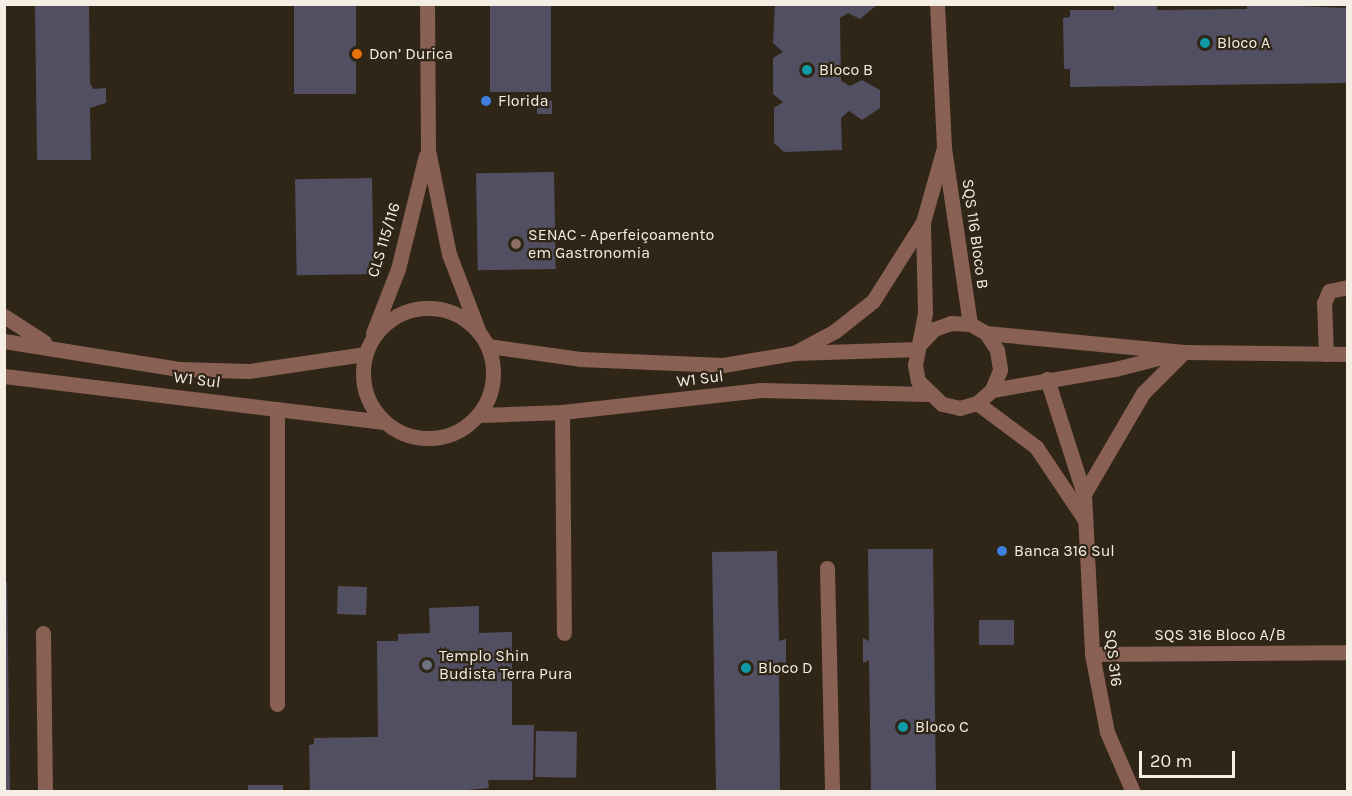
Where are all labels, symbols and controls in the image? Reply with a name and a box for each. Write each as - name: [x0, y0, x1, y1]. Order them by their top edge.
- place label: Bloco A: [1217, 33, 1270, 53]
- marker: Bloco A: [1198, 36, 1212, 50]
- place label: Don’ Durica: [369, 44, 453, 64]
- marker: Don’ Durica: [350, 47, 364, 61]
- place label: Bloco B: [819, 60, 873, 80]
- marker: Bloco B: [800, 63, 814, 77]
- place label: Florida: [498, 91, 548, 111]
- marker: Florida: [479, 94, 493, 108]
- street label: SQS 116 Bloco B: [958, 178, 992, 290]
- street label: CLS 115/116: [364, 200, 404, 280]
- place label: SENAC - Aperfeiçoamento em Gastronomia: [528, 225, 714, 263]
- marker: SENAC - Aperfeiçoamento em Gastronomia: [509, 237, 523, 251]
- street label: W1 Sul: [675, 367, 725, 391]
- street label: W1 Sul: [172, 368, 222, 392]
- place label: Banca 316 Sul: [1014, 541, 1115, 561]
- marker: Banca 316 Sul: [995, 544, 1009, 558]
- street label: SQS 316 Bloco A/B: [1154, 625, 1286, 645]
- street label: SQS 316: [1100, 628, 1126, 688]
- place label: Templo Shin Budista Terra Pura: [439, 646, 572, 684]
- marker: Templo Shin Budista Terra Pura: [420, 658, 434, 672]
- place label: Bloco D: [758, 658, 813, 678]
- marker: Bloco D: [739, 661, 753, 675]
- place label: Bloco C: [915, 717, 969, 737]
- marker: Bloco C: [896, 720, 910, 734]
- scale bar: [1142, 739, 1238, 777]
- text: 20 m: [1150, 750, 1192, 772]

